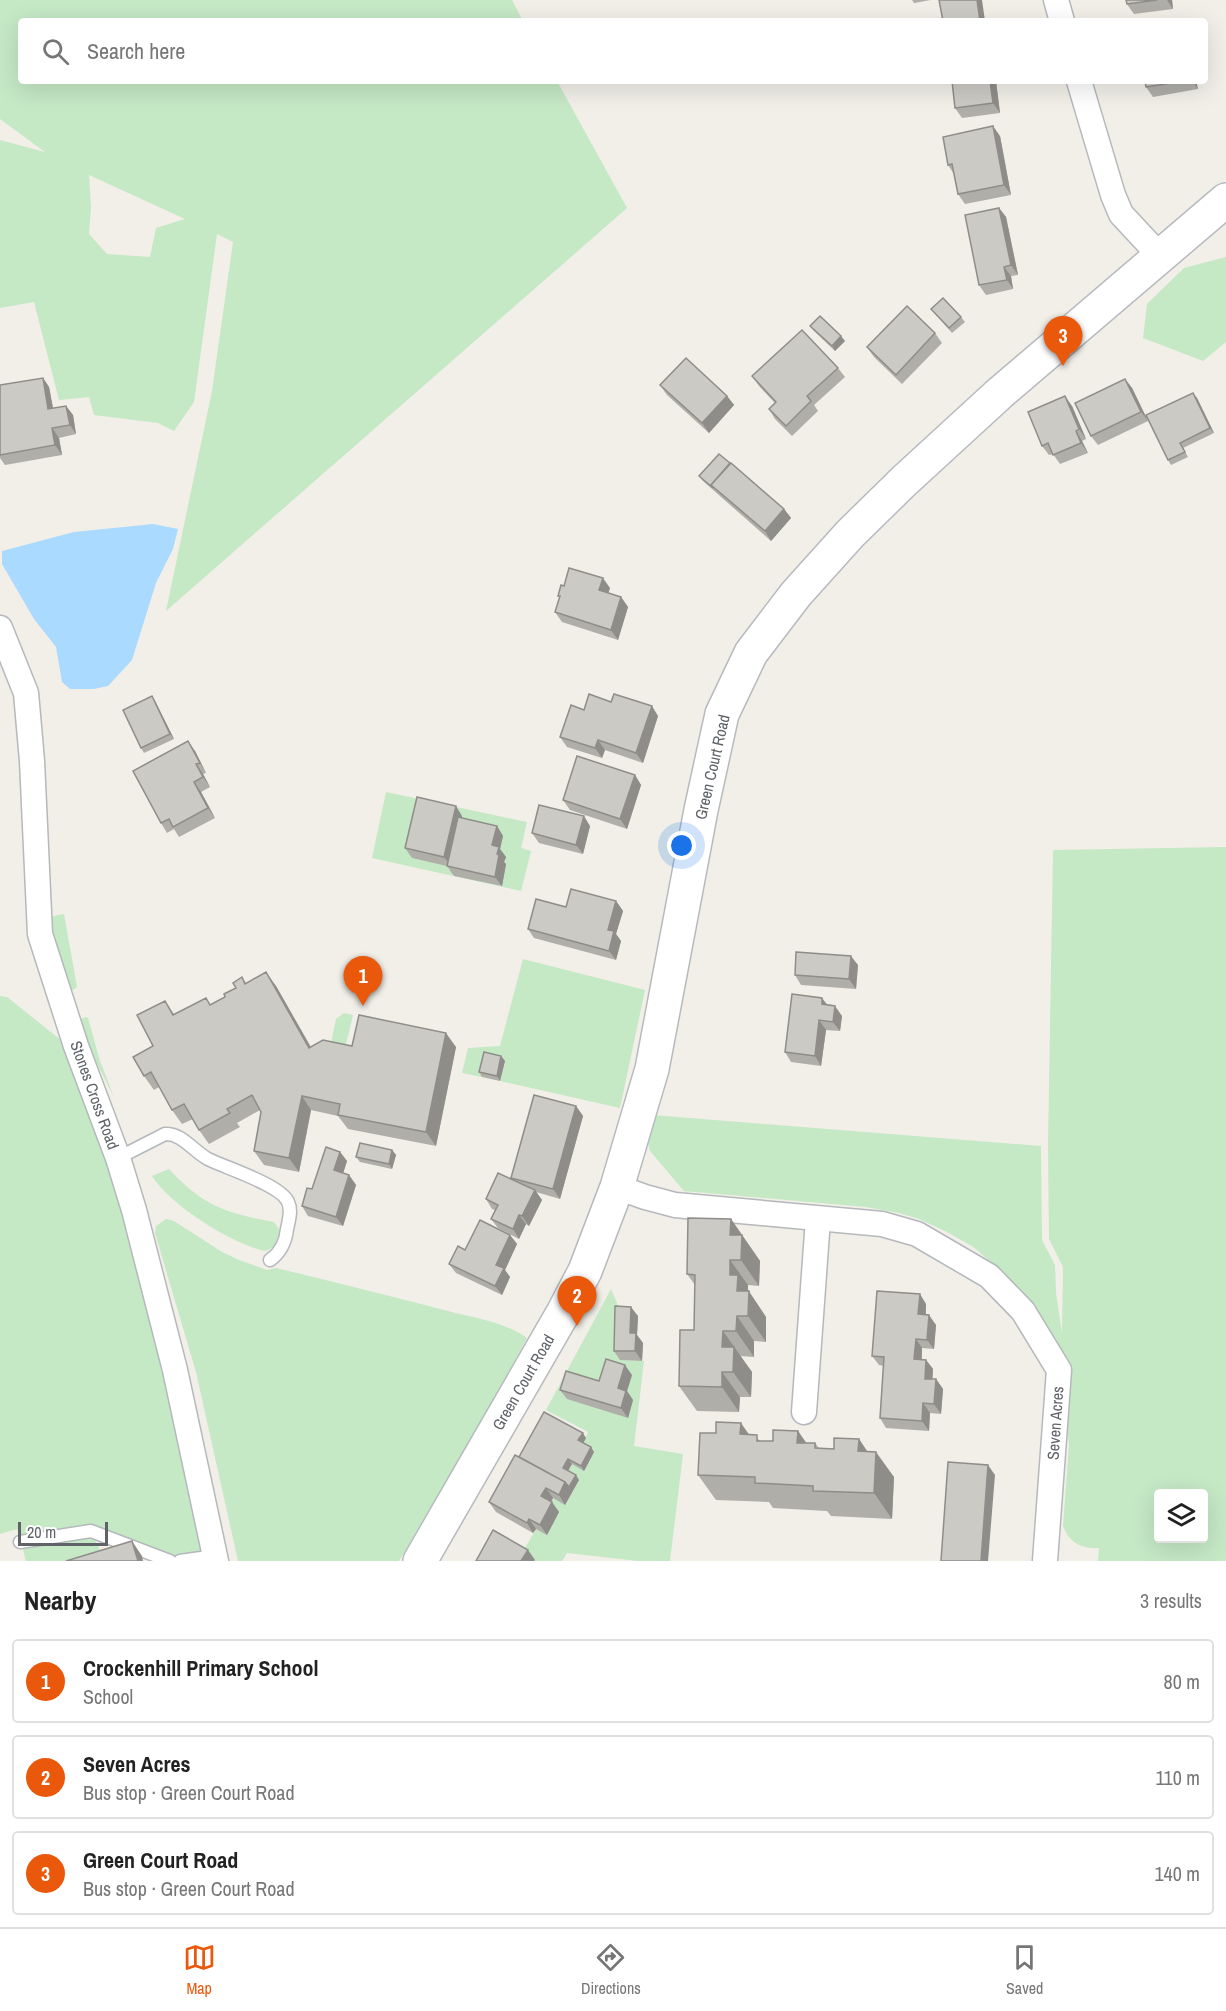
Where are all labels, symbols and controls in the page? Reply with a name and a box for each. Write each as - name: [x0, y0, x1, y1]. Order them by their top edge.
- search box: [18, 18, 1208, 84]
- icon: search: [39, 35, 72, 68]
- text: Search here: [87, 36, 185, 66]
- pin: 3: [1044, 316, 1082, 366]
- street label: Green Court Road: [689, 712, 735, 822]
- your location: [667, 831, 696, 860]
- pin: 1: [344, 956, 382, 1006]
- street label: Stones Cross Road: [65, 1038, 125, 1152]
- pin: 2: [558, 1276, 596, 1326]
- street label: Green Court Road: [487, 1330, 559, 1434]
- street label: Seven Acres: [1041, 1385, 1069, 1461]
- map controls: [1154, 1489, 1208, 1543]
- button: layers: [1154, 1489, 1208, 1543]
- scale bar: [18, 1519, 108, 1546]
- text: 20 m: [27, 1521, 56, 1543]
- text: Nearby: [24, 1583, 96, 1618]
- text: 3 results: [1140, 1587, 1202, 1614]
- text: Crockenhill Primary School: [83, 1653, 319, 1683]
- text: 1: [41, 1668, 50, 1695]
- text: 80 m: [1164, 1668, 1200, 1695]
- text: School: [83, 1683, 133, 1710]
- text: Seven Acres: [83, 1749, 191, 1779]
- text: 2: [41, 1764, 50, 1791]
- text: 110 m: [1156, 1764, 1200, 1791]
- text: Bus stop · Green Court Road: [83, 1779, 295, 1806]
- text: Green Court Road: [83, 1845, 238, 1875]
- text: 3: [41, 1860, 50, 1887]
- text: 140 m: [1154, 1860, 1200, 1887]
- text: Bus stop · Green Court Road: [83, 1875, 295, 1902]
- tab: Map: [183, 1941, 216, 1999]
- tab: Directions: [581, 1941, 641, 1999]
- tab: Saved: [1006, 1941, 1043, 1999]

